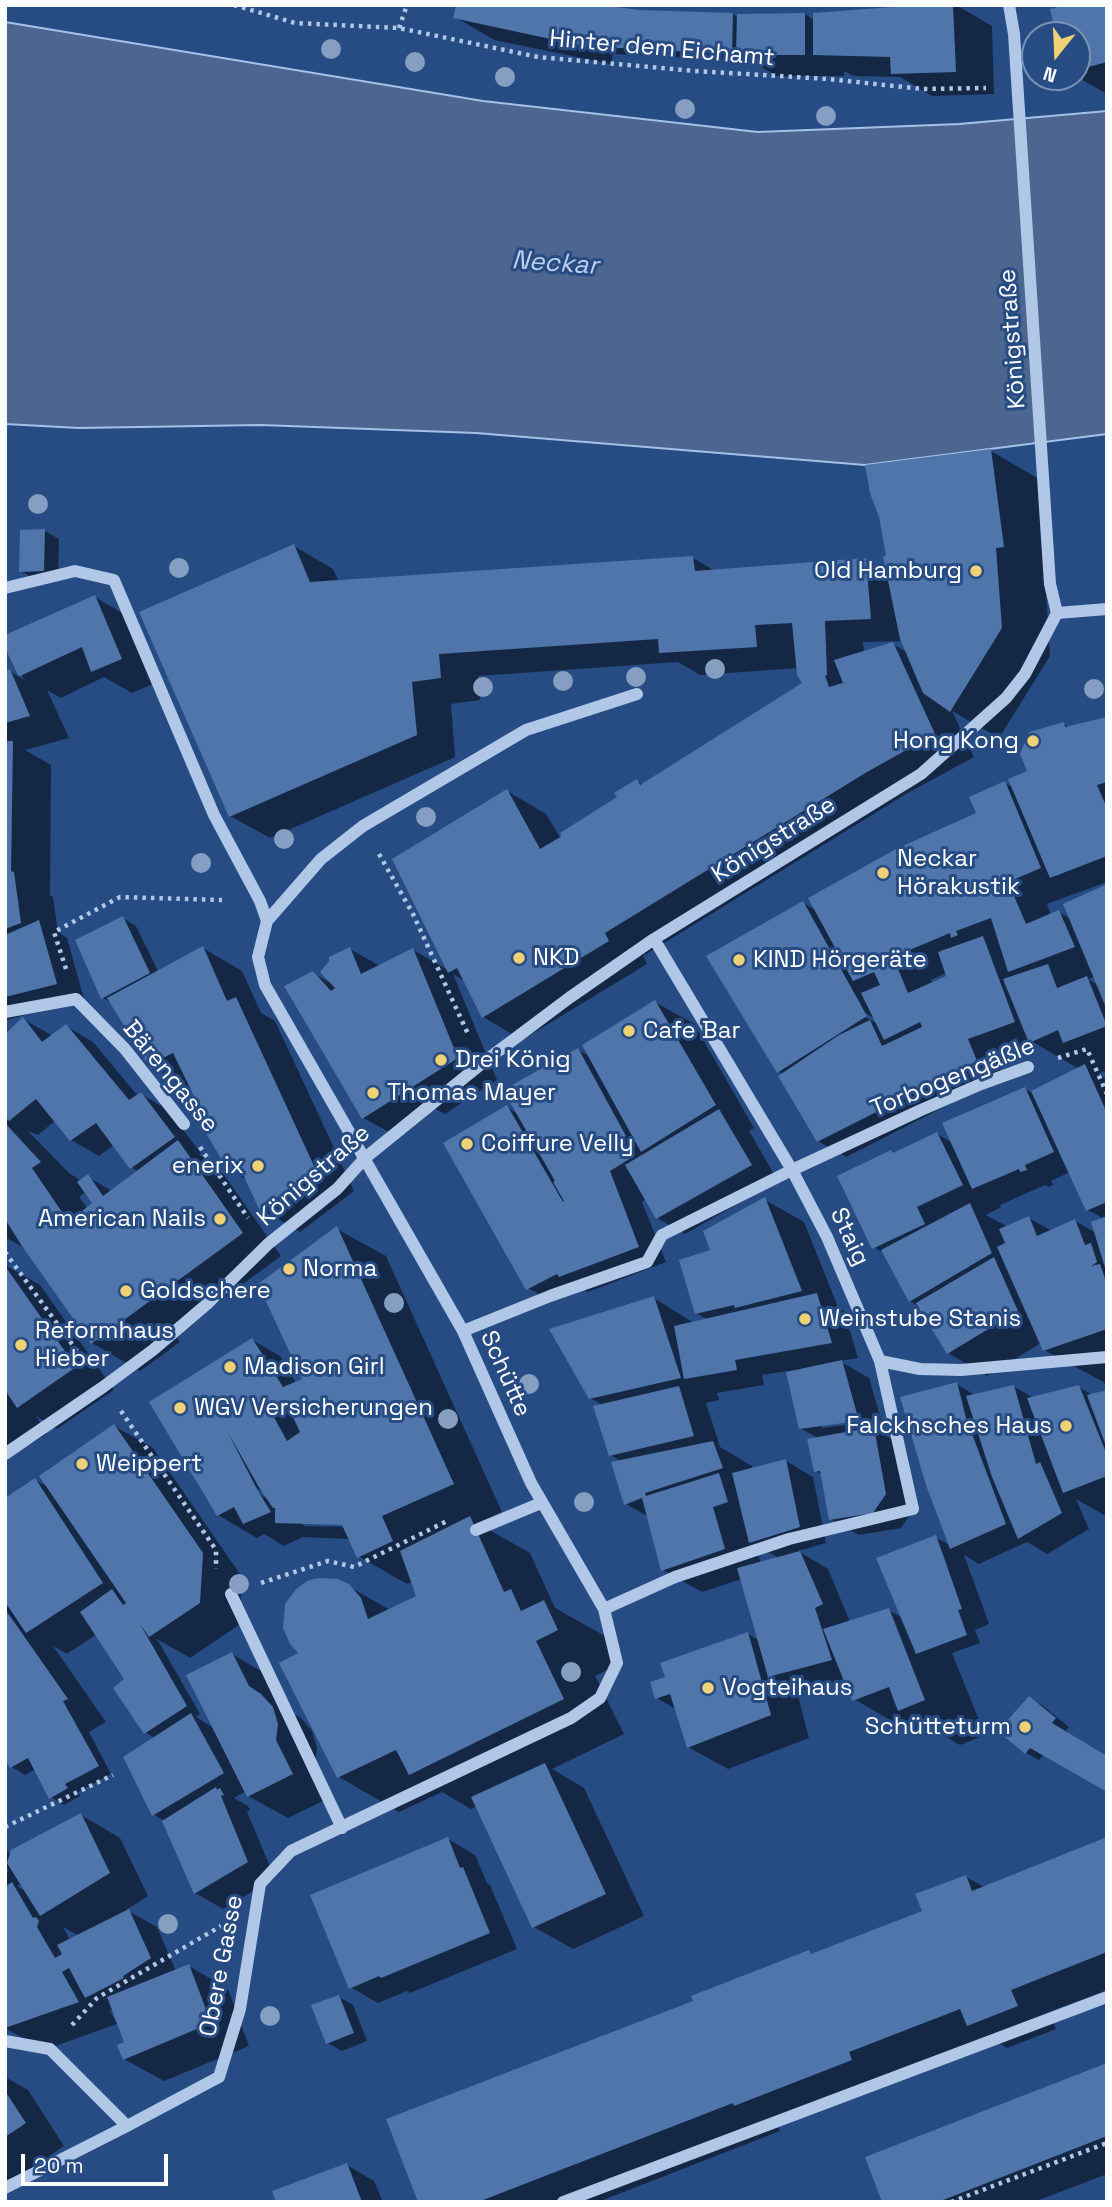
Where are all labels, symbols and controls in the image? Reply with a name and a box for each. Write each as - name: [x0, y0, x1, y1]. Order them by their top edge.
- north arrow: [1021, 21, 1091, 91]
- street label: Hinter dem Eichamt: [548, 25, 776, 73]
- text: N: [1040, 61, 1060, 88]
- water label: Neckar: [511, 245, 599, 283]
- street label: Königstraße: [994, 268, 1032, 410]
- place label: Old Hamburg: [814, 557, 962, 585]
- marker: Old Hamburg: [968, 563, 984, 579]
- place label: Hong Kong: [893, 727, 1019, 755]
- marker: Hong Kong: [1025, 733, 1041, 749]
- street label: Königstraße: [707, 791, 841, 889]
- place label: Neckar Hörakustik: [897, 845, 1020, 901]
- marker: Neckar Hörakustik: [875, 865, 891, 881]
- place label: NKD: [533, 944, 579, 972]
- place label: KIND Hörgeräte: [753, 946, 927, 974]
- marker: NKD: [511, 950, 527, 966]
- marker: KIND Hörgeräte: [731, 952, 747, 968]
- street label: Bärengasse: [116, 1015, 224, 1139]
- place label: Cafe Bar: [643, 1017, 741, 1045]
- marker: Cafe Bar: [621, 1023, 637, 1039]
- street label: Torbogengäßle: [867, 1032, 1039, 1124]
- place label: Drei König: [455, 1046, 571, 1074]
- marker: Drei König: [433, 1052, 449, 1068]
- place label: Thomas Mayer: [387, 1079, 556, 1107]
- marker: Thomas Mayer: [365, 1085, 381, 1101]
- street label: Königstraße: [252, 1119, 376, 1233]
- place label: Coiffure Velly: [481, 1130, 634, 1158]
- marker: Coiffure Velly: [459, 1136, 475, 1152]
- place label: enerix: [172, 1152, 244, 1180]
- marker: enerix: [250, 1158, 266, 1174]
- street label: Staig: [823, 1203, 875, 1271]
- place label: American Nails: [38, 1205, 206, 1233]
- marker: American Nails: [212, 1211, 228, 1227]
- place label: Norma: [303, 1255, 377, 1283]
- marker: Norma: [281, 1261, 297, 1277]
- place label: Goldschere: [140, 1277, 271, 1305]
- marker: Goldschere: [118, 1283, 134, 1299]
- place label: Weinstube Stanis: [819, 1305, 1021, 1333]
- marker: Weinstube Stanis: [797, 1311, 813, 1327]
- place label: Reformhaus Hieber: [35, 1317, 174, 1373]
- street label: Schütte: [473, 1326, 537, 1422]
- marker: Reformhaus Hieber: [13, 1337, 29, 1353]
- place label: Madison Girl: [244, 1353, 385, 1381]
- marker: Madison Girl: [222, 1359, 238, 1375]
- place label: WGV Versicherungen: [194, 1394, 433, 1422]
- marker: WGV Versicherungen: [172, 1400, 188, 1416]
- place label: Falckhsches Haus: [846, 1412, 1052, 1440]
- marker: Falckhsches Haus: [1058, 1418, 1074, 1434]
- place label: Weippert: [96, 1450, 202, 1478]
- marker: Weippert: [74, 1456, 90, 1472]
- place label: Vogteihaus: [722, 1674, 852, 1702]
- marker: Vogteihaus: [700, 1680, 716, 1696]
- place label: Schütteturm: [865, 1713, 1011, 1741]
- marker: Schütteturm: [1017, 1719, 1033, 1735]
- street label: Obere Gasse: [194, 1893, 250, 2039]
- scale bar: [24, 2140, 172, 2184]
- text: 20 m: [34, 2152, 84, 2179]

